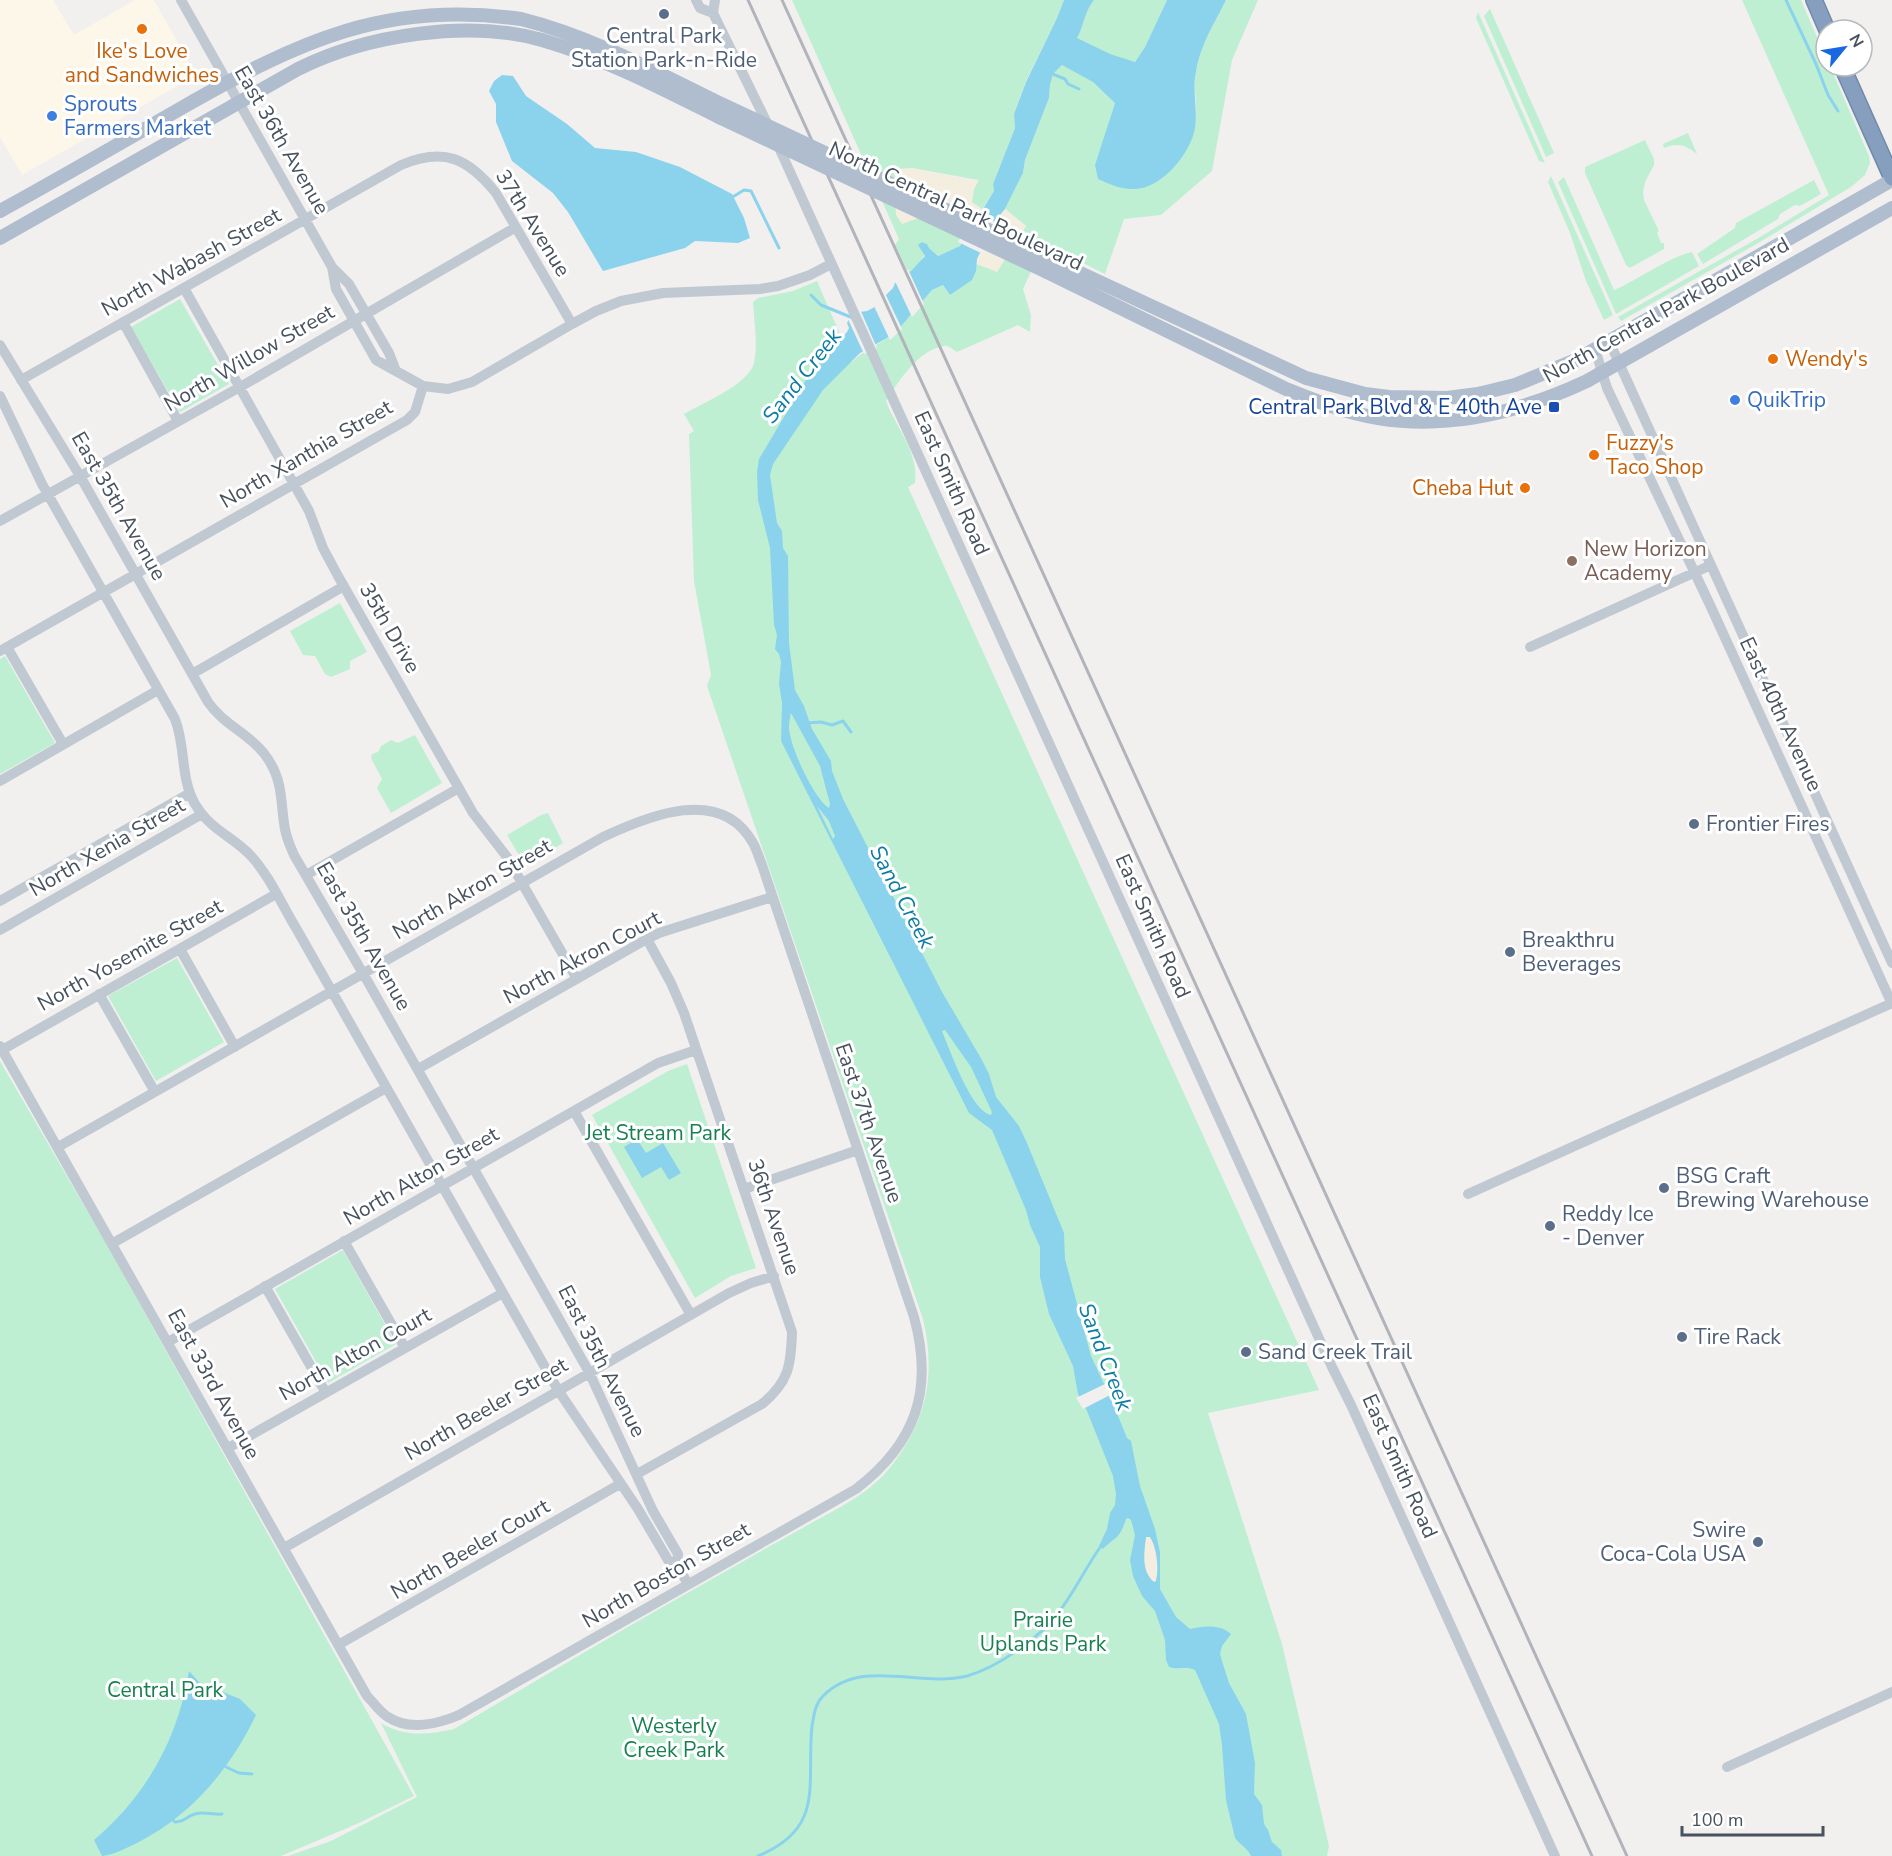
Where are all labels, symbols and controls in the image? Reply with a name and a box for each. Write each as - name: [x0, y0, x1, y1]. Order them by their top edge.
- marker: Central Park Station Park-n-Ride: [657, 7, 671, 21]
- north arrow: [1814, 18, 1874, 78]
- marker: Ike's Love and Sandwiches: [135, 22, 149, 36]
- place label: Central Park Station Park-n-Ride: [571, 22, 757, 74]
- text: N: [1844, 30, 1869, 52]
- place label: Ike's Love and Sandwiches: [65, 37, 219, 89]
- street label: East 36th Avenue: [228, 61, 336, 219]
- place label: Sprouts Farmers Market: [64, 90, 212, 142]
- marker: Sprouts Farmers Market: [45, 109, 59, 123]
- street label: North Central Park Boulevard: [824, 135, 1088, 277]
- street label: 37th Avenue: [489, 164, 577, 282]
- street label: North Wabash Street: [96, 201, 286, 323]
- street label: North Central Park Boulevard: [1538, 230, 1794, 390]
- street label: North Willow Street: [159, 298, 340, 418]
- water label: Sand Creek: [755, 321, 849, 430]
- place label: Wendy's: [1785, 345, 1868, 373]
- marker: Wendy's: [1766, 352, 1780, 366]
- place label: QuikTrip: [1747, 386, 1826, 414]
- street label: North Xanthia Street: [215, 393, 398, 515]
- place label: Central Park Blvd & E 40th Ave: [1248, 393, 1542, 421]
- marker: QuikTrip: [1728, 393, 1742, 407]
- marker: Central Park Blvd & E 40th Ave: [1547, 400, 1561, 414]
- street label: East Smith Road: [908, 406, 996, 560]
- street label: East 35th Avenue: [65, 427, 173, 585]
- place label: Fuzzy's Taco Shop: [1606, 429, 1704, 481]
- marker: Fuzzy's Taco Shop: [1587, 448, 1601, 462]
- place label: Cheba Hut: [1412, 474, 1514, 502]
- marker: Cheba Hut: [1518, 481, 1532, 495]
- place label: New Horizon Academy: [1584, 535, 1707, 587]
- marker: New Horizon Academy: [1565, 554, 1579, 568]
- street label: 35th Drive: [353, 578, 427, 678]
- street label: East 40th Avenue: [1733, 632, 1829, 796]
- street label: North Xenia Street: [24, 791, 190, 903]
- place label: Frontier Fires: [1706, 810, 1830, 838]
- marker: Frontier Fires: [1687, 817, 1701, 831]
- street label: North Akron Street: [387, 832, 557, 946]
- water label: Sand Creek: [862, 840, 942, 955]
- street label: East Smith Road: [1109, 849, 1197, 1003]
- street label: East 35th Avenue: [310, 857, 418, 1015]
- street label: North Yosemite Street: [32, 892, 228, 1018]
- street label: North Akron Court: [498, 903, 666, 1010]
- place label: Breakthru Beverages: [1522, 926, 1621, 978]
- marker: Breakthru Beverages: [1503, 945, 1517, 959]
- street label: East 37th Avenue: [829, 1039, 909, 1207]
- park label: Jet Stream Park: [584, 1119, 731, 1147]
- street label: North Alton Street: [338, 1120, 504, 1232]
- street label: 36th Avenue: [741, 1155, 807, 1279]
- place label: BSG Craft Brewing Warehouse: [1676, 1162, 1869, 1214]
- marker: BSG Craft Brewing Warehouse: [1657, 1181, 1671, 1195]
- place label: Reddy Ice - Denver: [1562, 1200, 1654, 1252]
- marker: Reddy Ice - Denver: [1543, 1219, 1557, 1233]
- street label: East 35th Avenue: [552, 1280, 652, 1442]
- water label: Sand Creek: [1071, 1299, 1140, 1416]
- street label: North Alton Court: [274, 1300, 437, 1407]
- street label: East 33rd Avenue: [161, 1304, 267, 1464]
- place label: Tire Rack: [1694, 1323, 1781, 1351]
- marker: Tire Rack: [1675, 1330, 1689, 1344]
- place label: Sand Creek Trail: [1258, 1338, 1413, 1366]
- marker: Sand Creek Trail: [1239, 1345, 1253, 1359]
- street label: North Beeler Street: [399, 1351, 573, 1467]
- street label: East Smith Road: [1356, 1389, 1444, 1543]
- street label: North Beeler Court: [385, 1492, 555, 1606]
- street label: North Boston Street: [577, 1515, 756, 1634]
- place label: Swire Coca-Cola USA: [1600, 1516, 1746, 1568]
- marker: Swire Coca-Cola USA: [1751, 1535, 1765, 1549]
- park label: Prairie Uplands Park: [980, 1606, 1107, 1658]
- park label: Central Park: [107, 1676, 223, 1704]
- park label: Westerly Creek Park: [623, 1712, 725, 1764]
- scale bar: [1682, 1799, 1823, 1837]
- text: 100 m: [1691, 1808, 1743, 1832]

